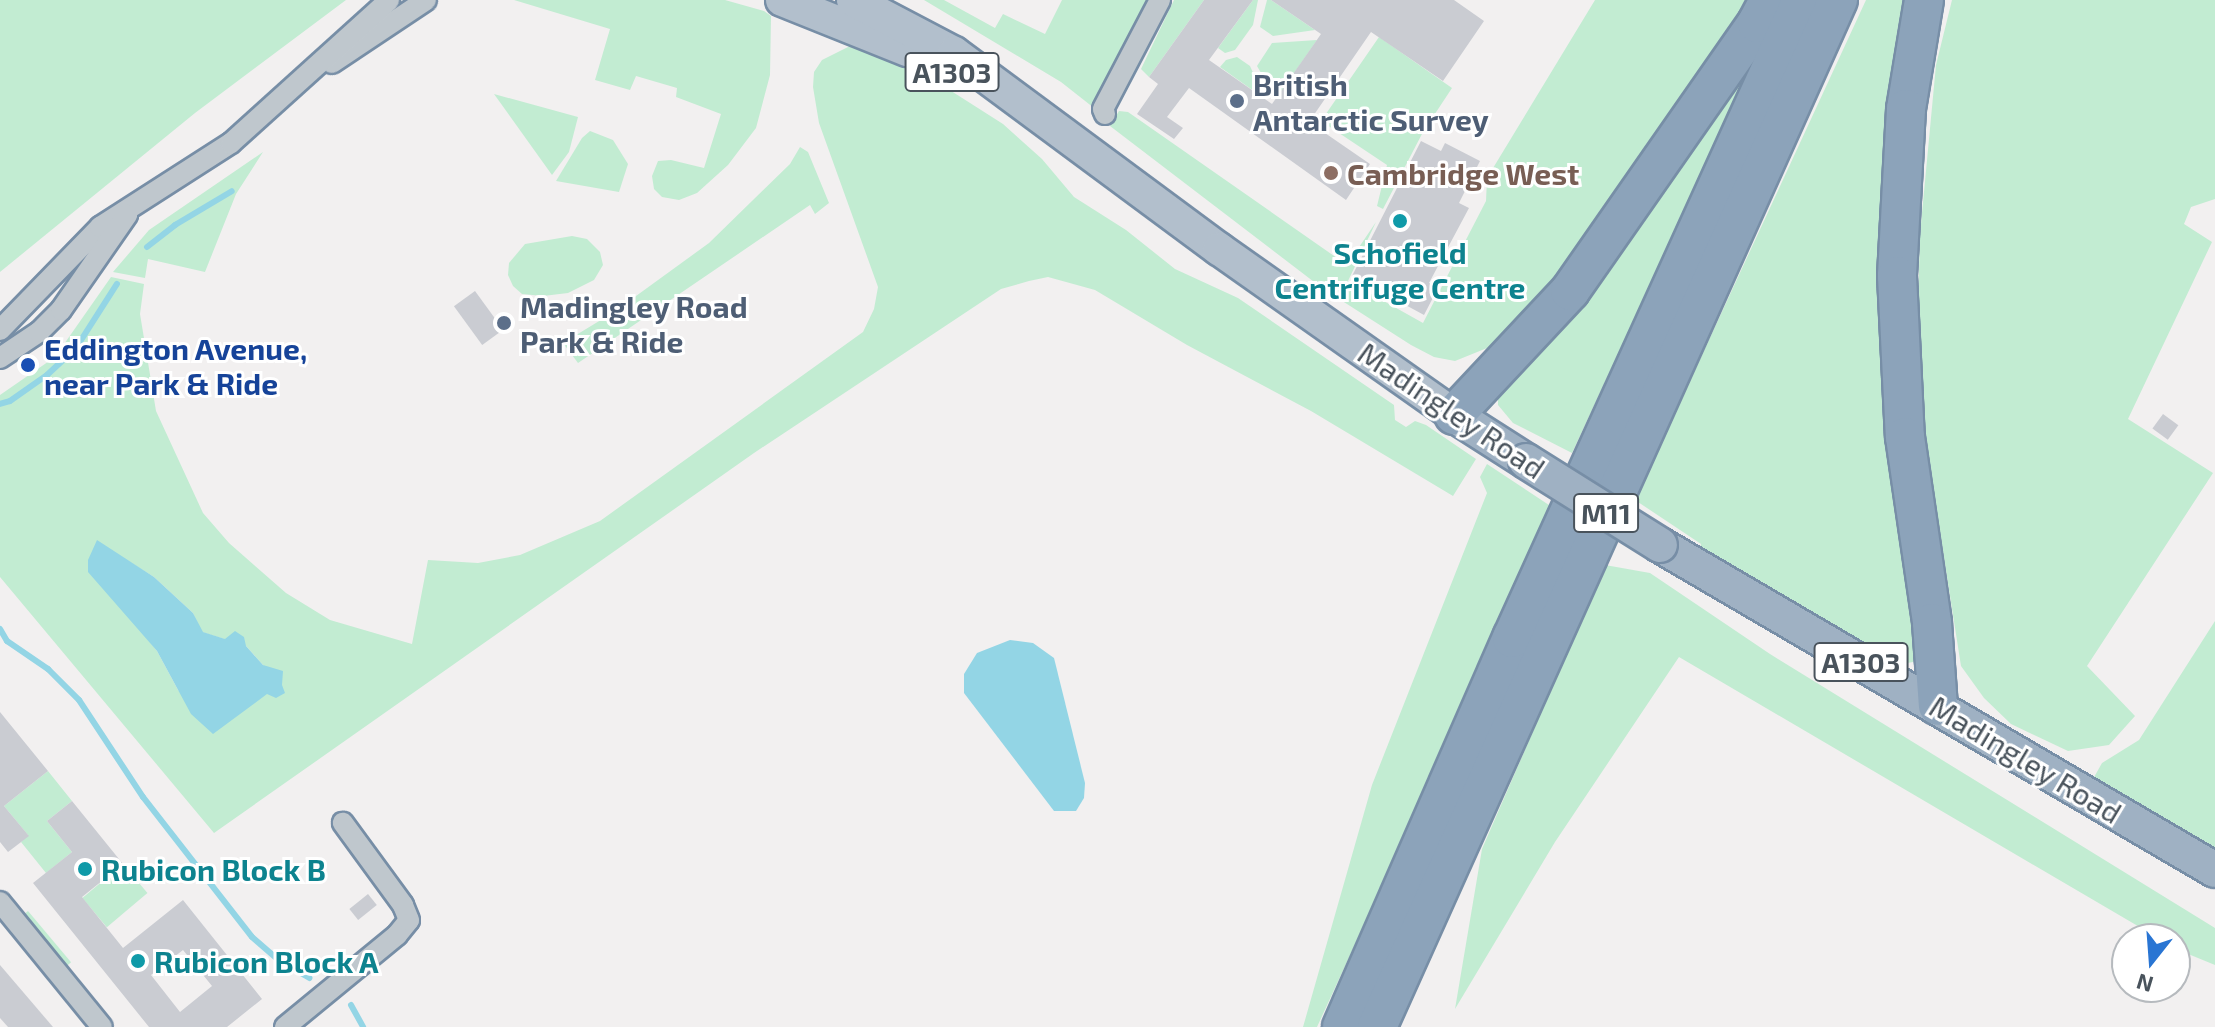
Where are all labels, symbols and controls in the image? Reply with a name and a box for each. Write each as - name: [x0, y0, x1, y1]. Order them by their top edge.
- road number: A1303: [904, 48, 1000, 96]
- place label: British Antarctic Survey: [1253, 66, 1489, 136]
- marker: British Antarctic Survey: [1228, 92, 1246, 110]
- place label: Cambridge West: [1347, 155, 1580, 191]
- marker: Cambridge West: [1322, 164, 1340, 182]
- marker: Schofield Centrifuge Centre: [1391, 212, 1409, 230]
- place label: Schofield Centrifuge Centre: [1275, 234, 1525, 304]
- place label: Madingley Road Park & Ride: [520, 288, 748, 358]
- marker: Madingley Road Park & Ride: [495, 314, 513, 332]
- place label: Eddington Avenue, near Park & Ride: [44, 330, 308, 400]
- street label: Madingley Road: [1352, 334, 1552, 486]
- marker: Eddington Avenue, near Park & Ride: [19, 356, 37, 374]
- road number: M11: [1572, 489, 1640, 537]
- road number: A1303: [1813, 638, 1909, 686]
- street label: Madingley Road: [1923, 687, 2129, 831]
- place label: Rubicon Block B: [101, 851, 326, 887]
- marker: Rubicon Block B: [76, 860, 94, 878]
- north arrow: [2111, 923, 2191, 1003]
- place label: Rubicon Block A: [154, 943, 379, 979]
- marker: Rubicon Block A: [129, 952, 147, 970]
- text: N: [2133, 969, 2156, 999]

